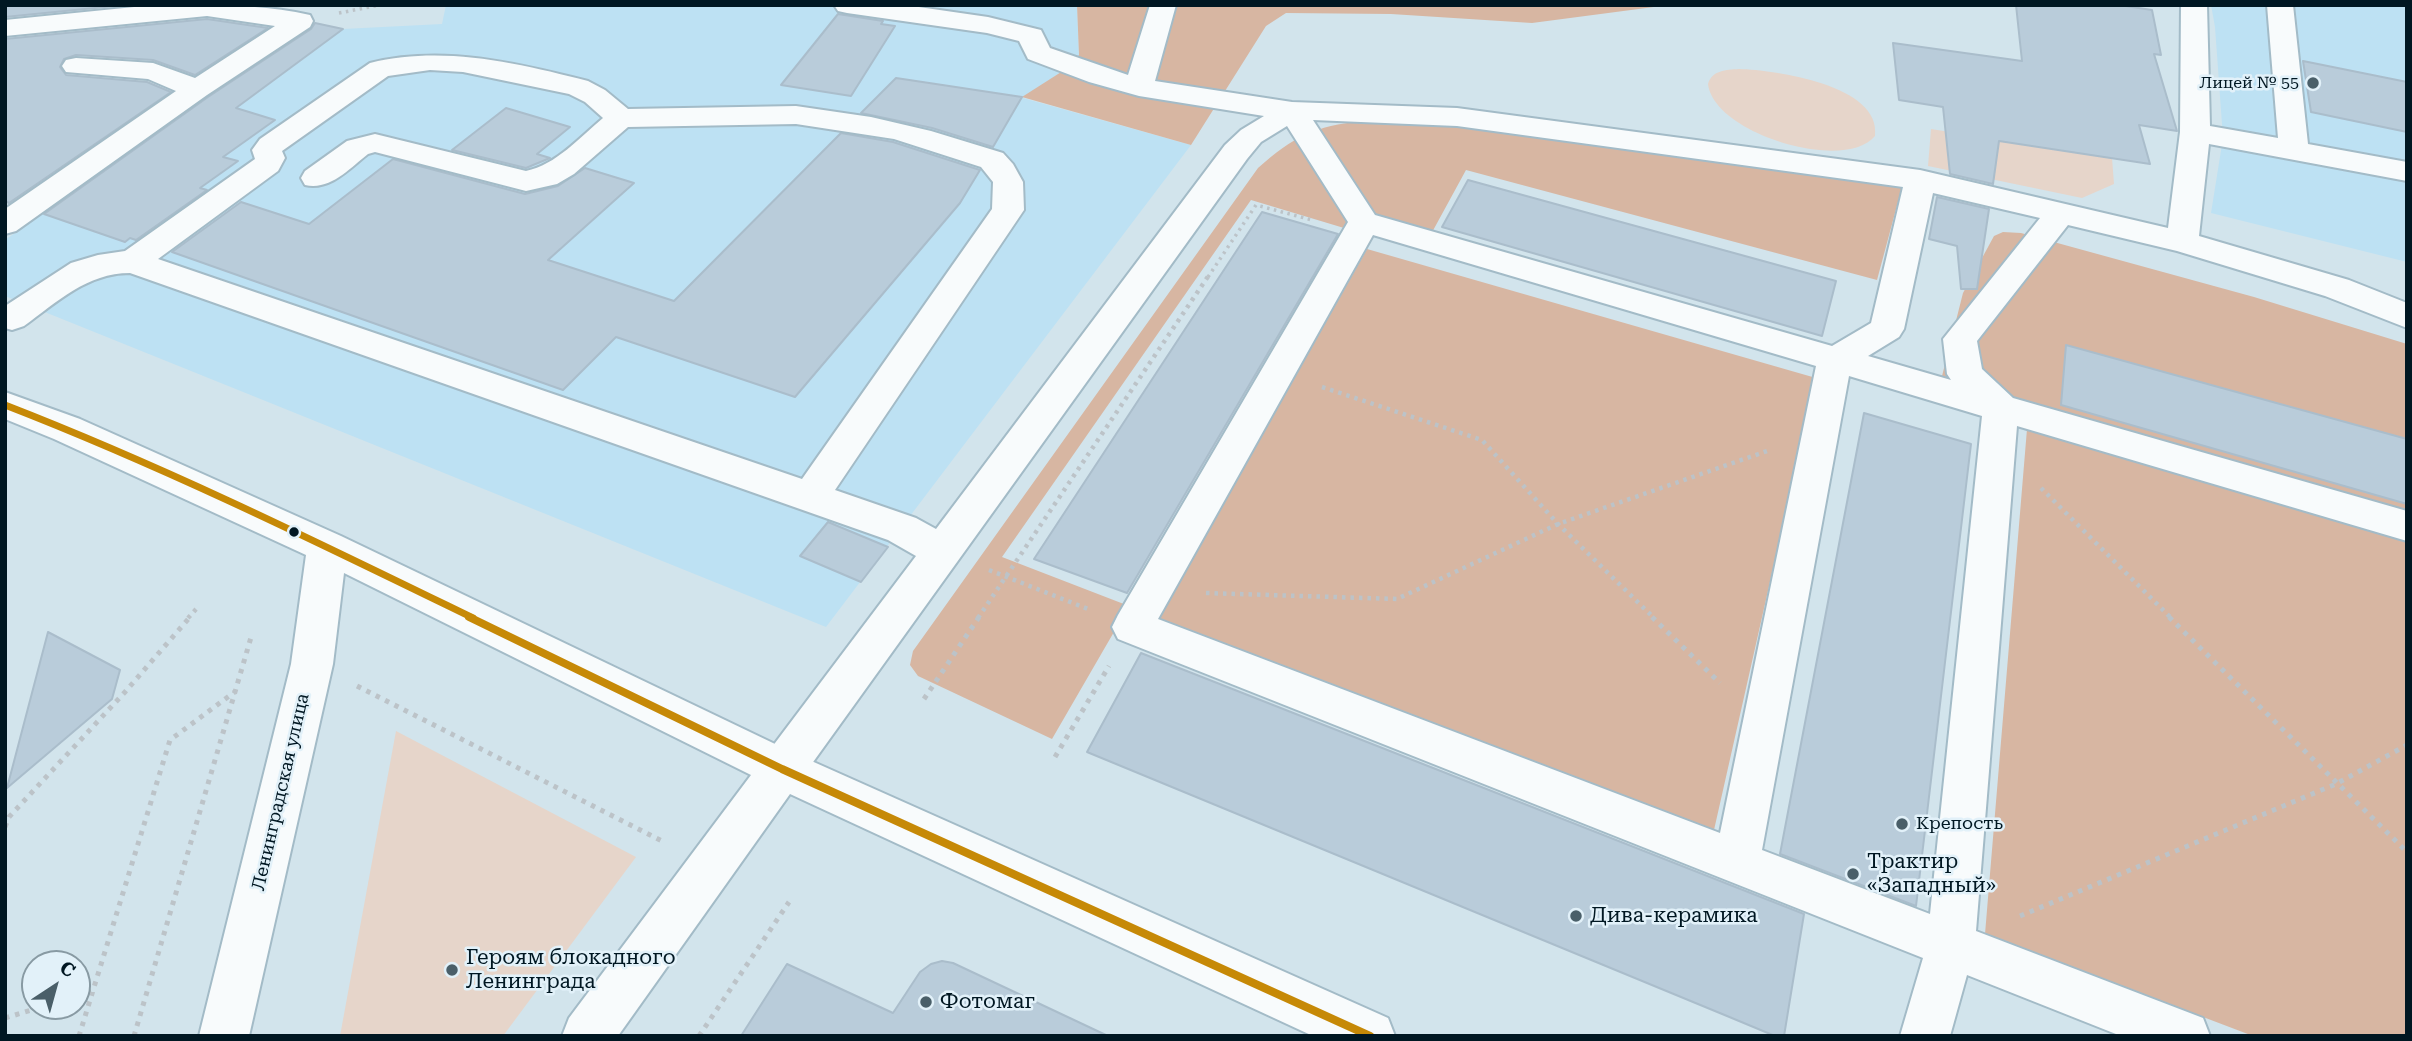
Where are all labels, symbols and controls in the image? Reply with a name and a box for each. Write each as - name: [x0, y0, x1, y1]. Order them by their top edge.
- place label: Лицей № 55: [2200, 73, 2299, 93]
- marker: Лицей № 55: [2305, 75, 2321, 91]
- unlabelled marker: [287, 525, 301, 539]
- street label: Ленинградская улица: [248, 691, 314, 893]
- place label: Крепость: [1916, 813, 2003, 835]
- marker: Крепость: [1894, 816, 1910, 832]
- place label: Трактир «Западный»: [1867, 849, 1996, 899]
- marker: Трактир «Западный»: [1845, 866, 1861, 882]
- place label: Дива-керамика: [1590, 903, 1758, 929]
- marker: Дива-керамика: [1568, 908, 1584, 924]
- place label: Героям блокадного Ленинграда: [466, 945, 676, 995]
- north arrow: [21, 950, 91, 1020]
- text: С: [55, 956, 80, 982]
- marker: Героям блокадного Ленинграда: [444, 962, 460, 978]
- place label: Фотомаг: [940, 989, 1035, 1015]
- marker: Фотомаг: [918, 994, 934, 1010]

